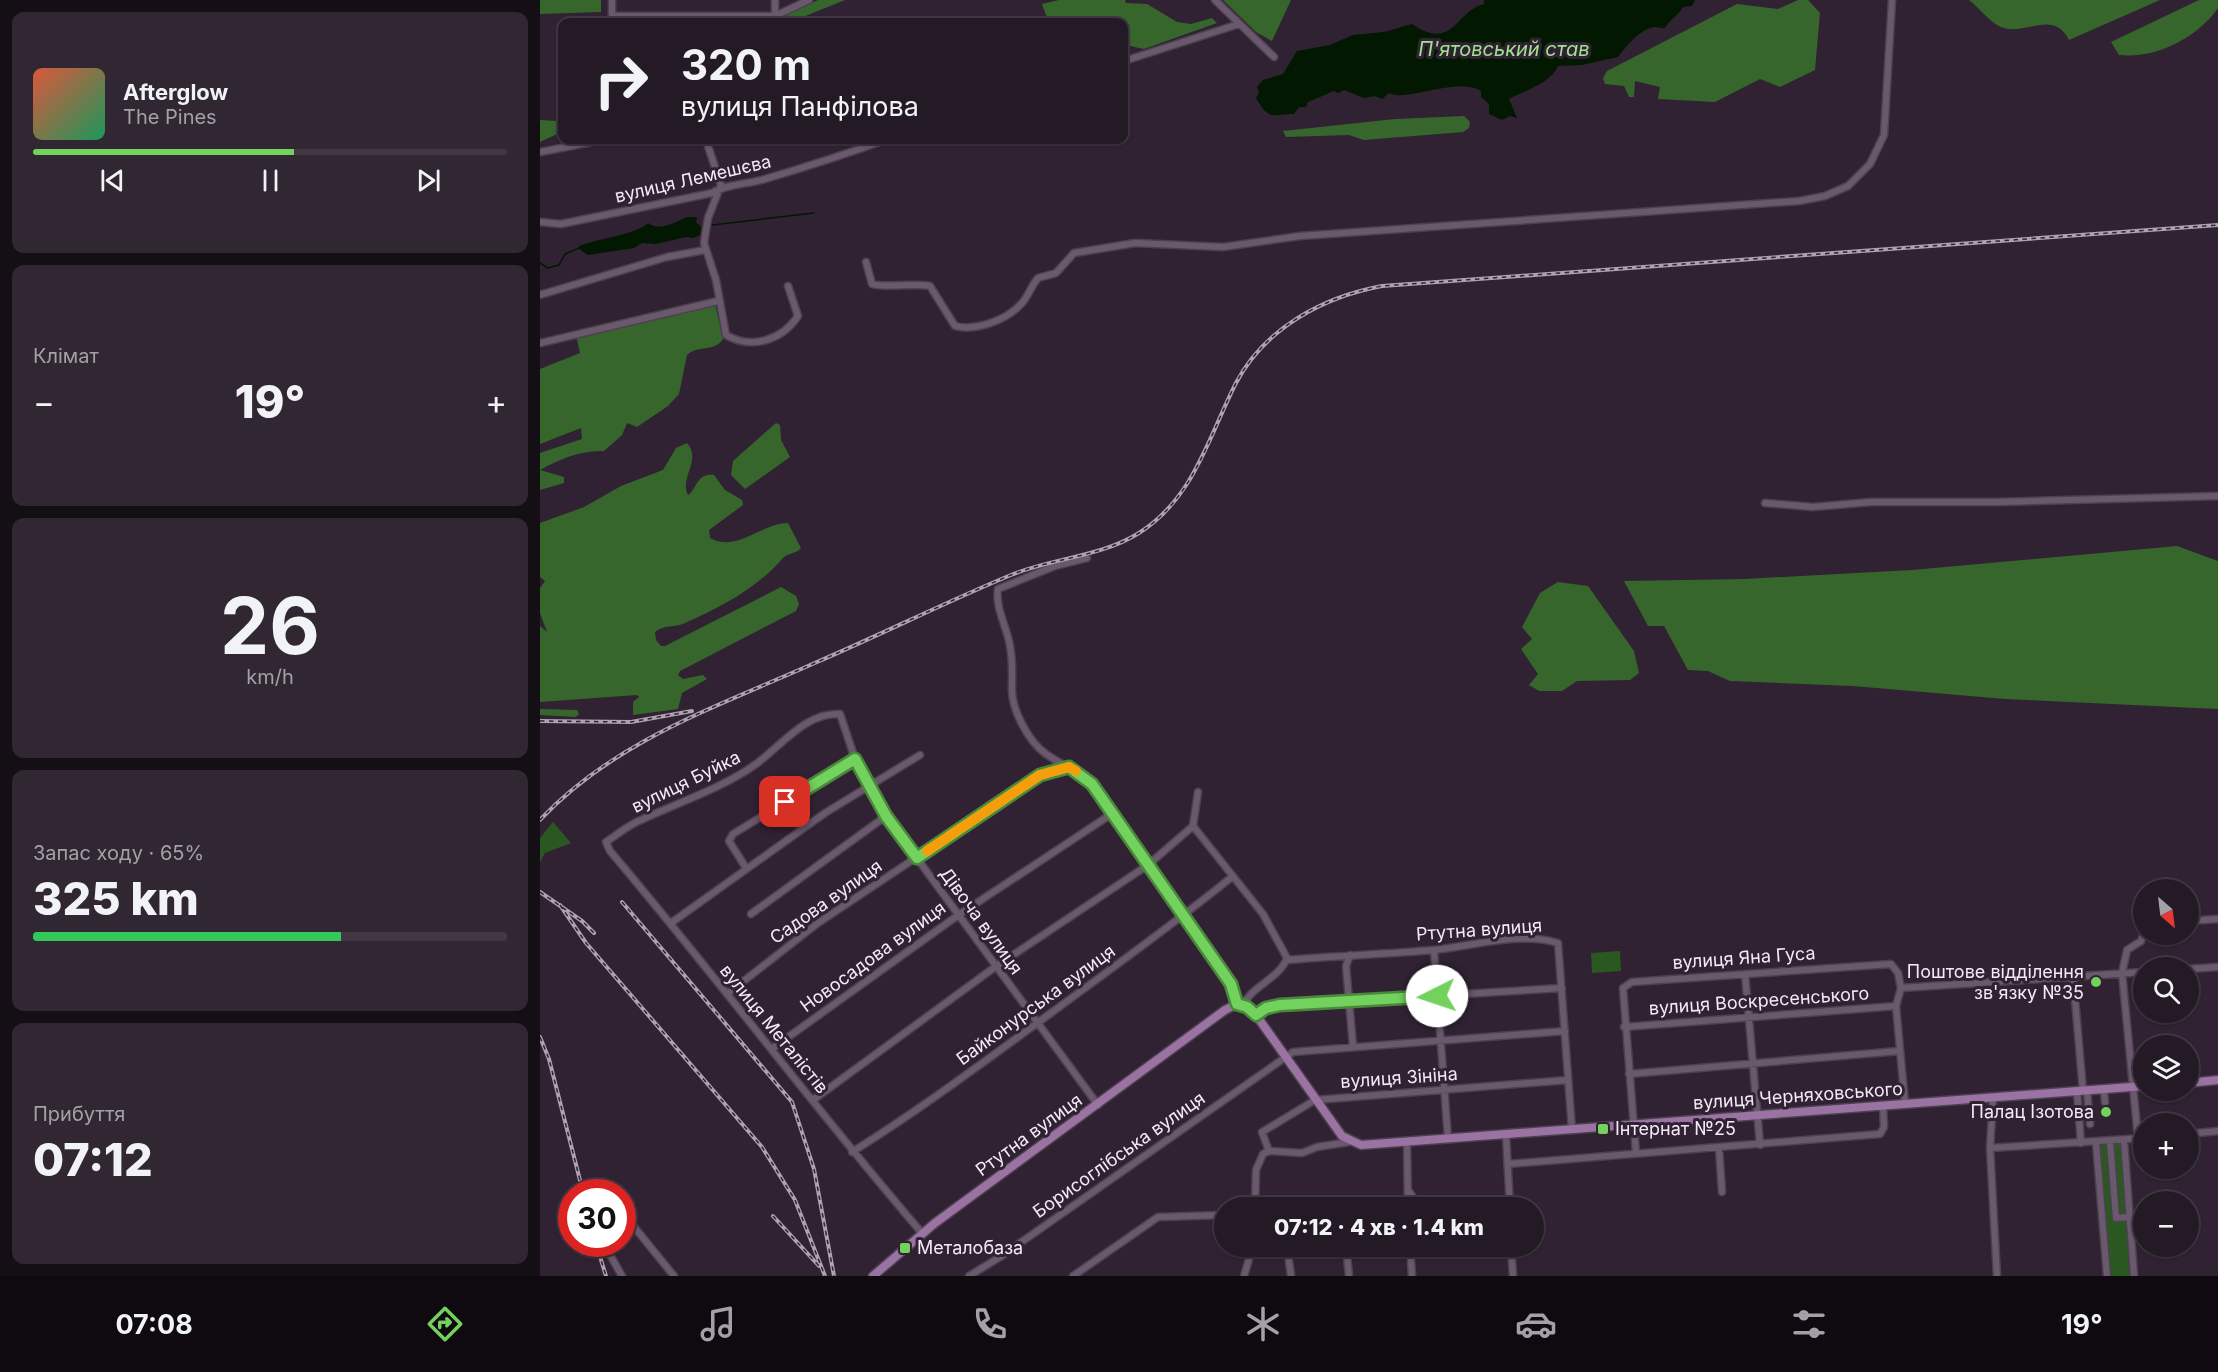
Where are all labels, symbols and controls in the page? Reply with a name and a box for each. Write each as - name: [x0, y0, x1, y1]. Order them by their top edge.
- water label: П'ятовський став: [1418, 37, 1590, 61]
- text: 320 m: [681, 39, 811, 90]
- icon: right: [582, 42, 660, 120]
- text: Afterglow: [123, 79, 228, 105]
- text: вулиця Панфілова: [681, 90, 919, 123]
- text: The Pines: [123, 105, 217, 129]
- street label: вулиця Лемешєва: [613, 150, 773, 207]
- icon: previous: [96, 164, 129, 197]
- icon: pause: [254, 164, 287, 197]
- icon: next: [412, 164, 445, 197]
- text: Клімат: [33, 344, 99, 368]
- text: 19°: [235, 374, 305, 429]
- text: −: [33, 382, 55, 422]
- text: +: [485, 382, 507, 422]
- text: 26: [220, 578, 320, 673]
- text: km/h: [246, 665, 294, 689]
- street label: вулиця Буйка: [628, 746, 744, 817]
- pin: [759, 776, 810, 827]
- icon: arrive: [768, 785, 801, 818]
- text: Запас ходу · 65%: [33, 841, 204, 865]
- street label: Садова вулиця: [766, 855, 886, 948]
- street label: Дівоча вулиця: [936, 863, 1027, 978]
- text: 325 km: [33, 871, 199, 926]
- north arrow: [2133, 879, 2199, 945]
- map controls: [2133, 879, 2199, 1257]
- street label: Новосадова вулиця: [796, 897, 949, 1016]
- street label: Ртутна вулиця: [1415, 915, 1543, 944]
- street label: Байконурська вулиця: [952, 940, 1119, 1069]
- street label: вулиця Яна Гуса: [1672, 942, 1816, 973]
- button: search: [2133, 957, 2199, 1023]
- street label: вулиця Металістів: [716, 960, 833, 1097]
- place label: Поштове відділення зв'язку №35: [1907, 961, 2084, 1003]
- position arrow: [1405, 964, 1469, 1028]
- marker: Поштове відділення зв'язку №35: [2089, 975, 2103, 989]
- street label: вулиця Воскресенського: [1648, 982, 1870, 1019]
- button: layers: [2133, 1035, 2199, 1101]
- street label: вулиця Зініна: [1340, 1063, 1458, 1092]
- street label: вулиця Черняховського: [1692, 1078, 1904, 1113]
- street label: Борисоглібська вулиця: [1029, 1087, 1209, 1222]
- street label: Ртутна вулиця: [971, 1089, 1086, 1180]
- place label: Палац Ізотова: [1971, 1101, 2094, 1122]
- text: Прибуття: [33, 1102, 125, 1126]
- marker: Палац Ізотова: [2099, 1105, 2113, 1119]
- button: +: [2133, 1113, 2199, 1179]
- place label: Інтернат №25: [1615, 1118, 1736, 1139]
- marker: Інтернат №25: [1596, 1122, 1610, 1136]
- text: 07:12: [33, 1132, 153, 1187]
- speed limit sign: 30: [558, 1179, 636, 1257]
- button: −: [2133, 1191, 2199, 1257]
- text: 07:12 · 4 хв · 1.4 km: [1274, 1214, 1484, 1240]
- place label: Металобаза: [917, 1237, 1023, 1258]
- marker: Металобаза: [898, 1241, 912, 1255]
- icon: directions: [424, 1303, 466, 1345]
- icon: music: [697, 1303, 739, 1345]
- icon: phone: [969, 1303, 1011, 1345]
- icon: climate: [1242, 1303, 1284, 1345]
- icon: car: [1515, 1303, 1557, 1345]
- icon: filters: [1788, 1303, 1830, 1345]
- text: 07:08: [115, 1308, 193, 1341]
- text: 19°: [2061, 1308, 2103, 1341]

